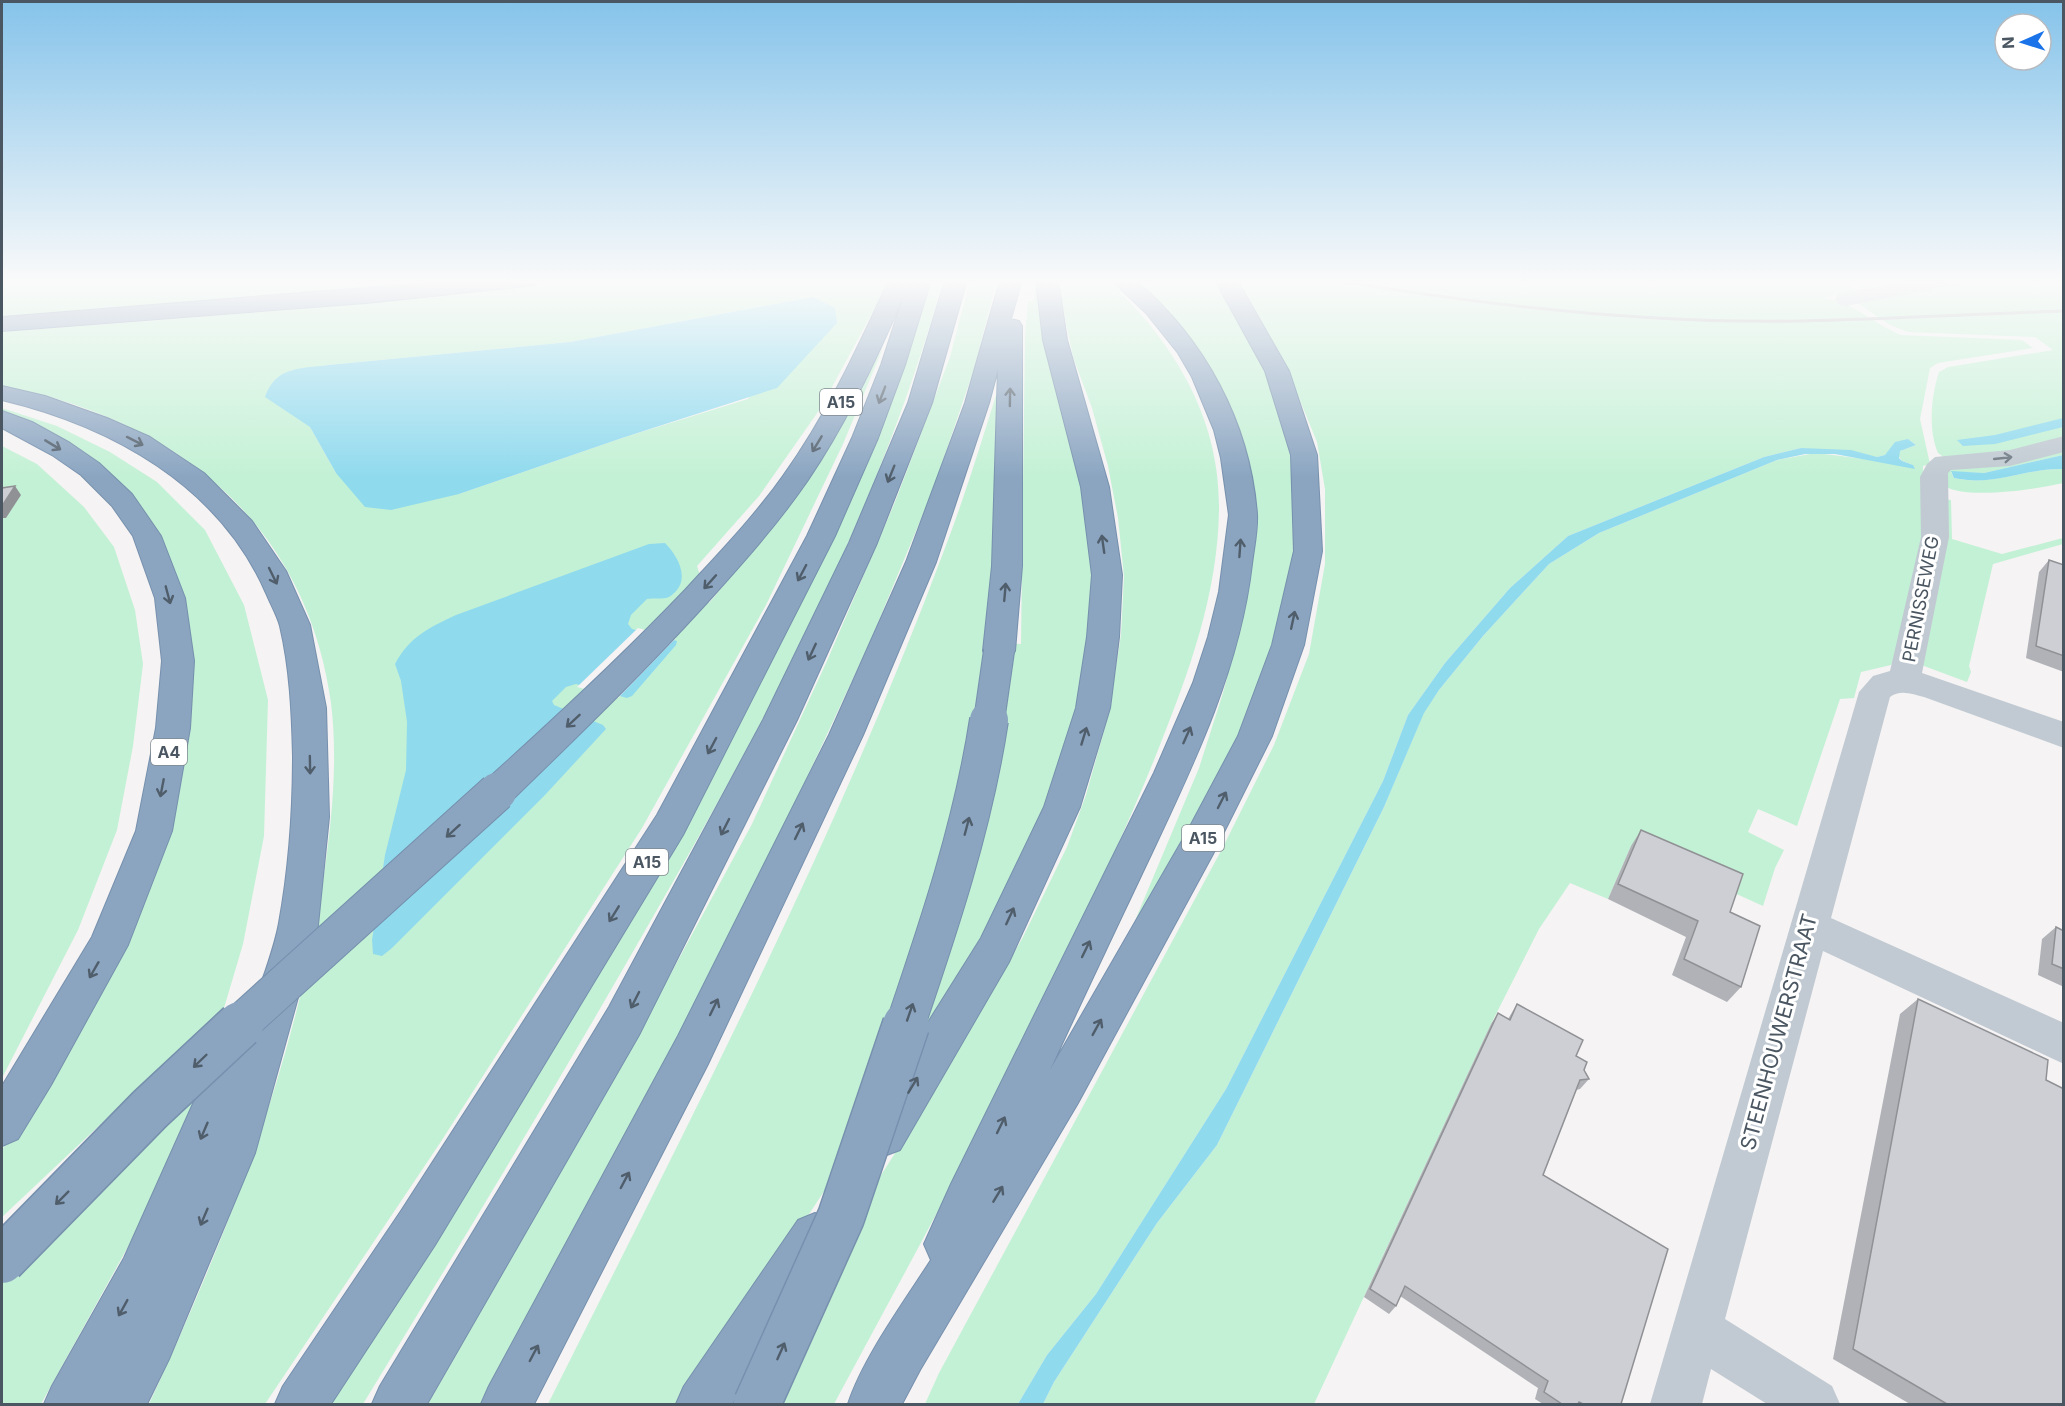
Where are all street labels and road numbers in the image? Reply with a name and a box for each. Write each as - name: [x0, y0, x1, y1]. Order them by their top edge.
- road number: A15: [820, 389, 862, 415]
- street label: PERNISSEWEG: [1898, 534, 1943, 664]
- road number: A4: [151, 739, 187, 765]
- road number: A15: [1182, 825, 1224, 851]
- road number: A15: [626, 849, 668, 875]
- street label: STEENHOUWERSTRAAT: [1735, 911, 1822, 1153]

